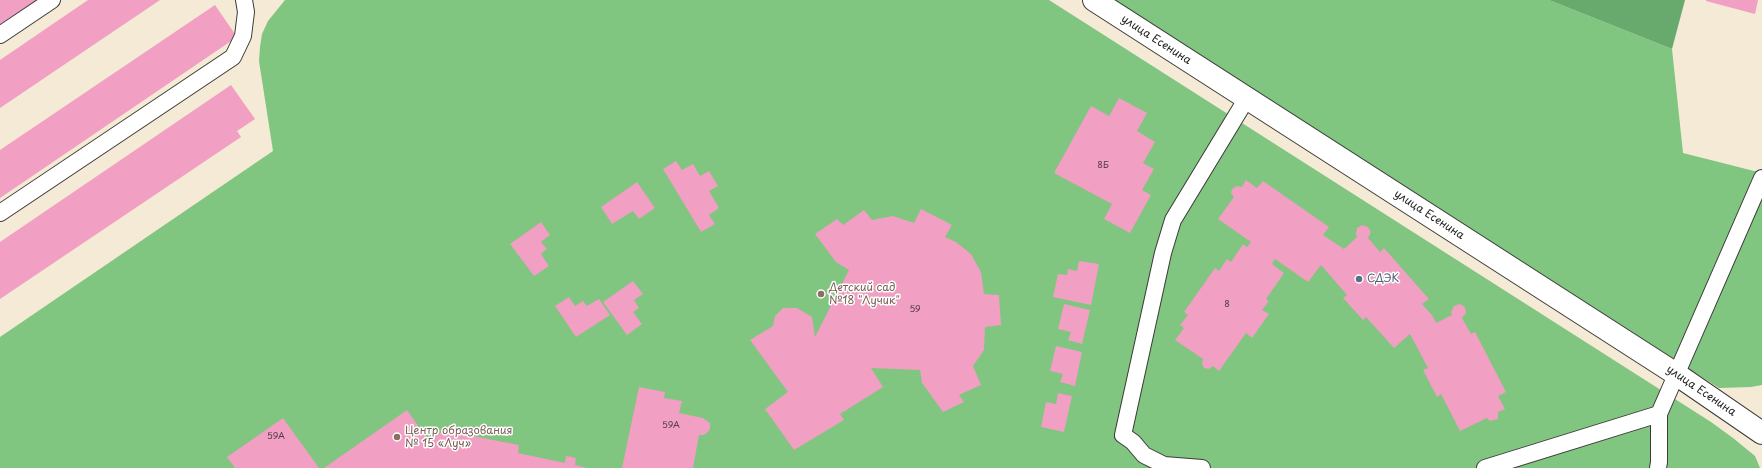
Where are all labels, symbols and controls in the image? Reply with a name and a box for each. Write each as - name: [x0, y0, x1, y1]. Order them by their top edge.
- street label: улица Есенина: [1118, 12, 1194, 68]
- house number: 8Б: [1097, 161, 1109, 171]
- street label: улица Есенина: [1391, 187, 1467, 243]
- place label: СДЭК: [1367, 272, 1399, 286]
- marker: СДЭК: [1354, 274, 1364, 284]
- place label: Детский сад №18 "Лучик": [829, 281, 900, 307]
- marker: Детский сад №18 "Лучик": [816, 289, 826, 299]
- house number: 8: [1224, 300, 1230, 310]
- house number: 59: [909, 305, 921, 315]
- street label: улица Есенина: [1664, 363, 1738, 419]
- house number: 59А: [662, 421, 680, 431]
- place label: Центр образования № 15 «Луч»: [405, 424, 512, 450]
- house number: 59А: [267, 432, 285, 442]
- marker: Центр образования № 15 «Луч»: [392, 432, 402, 442]

